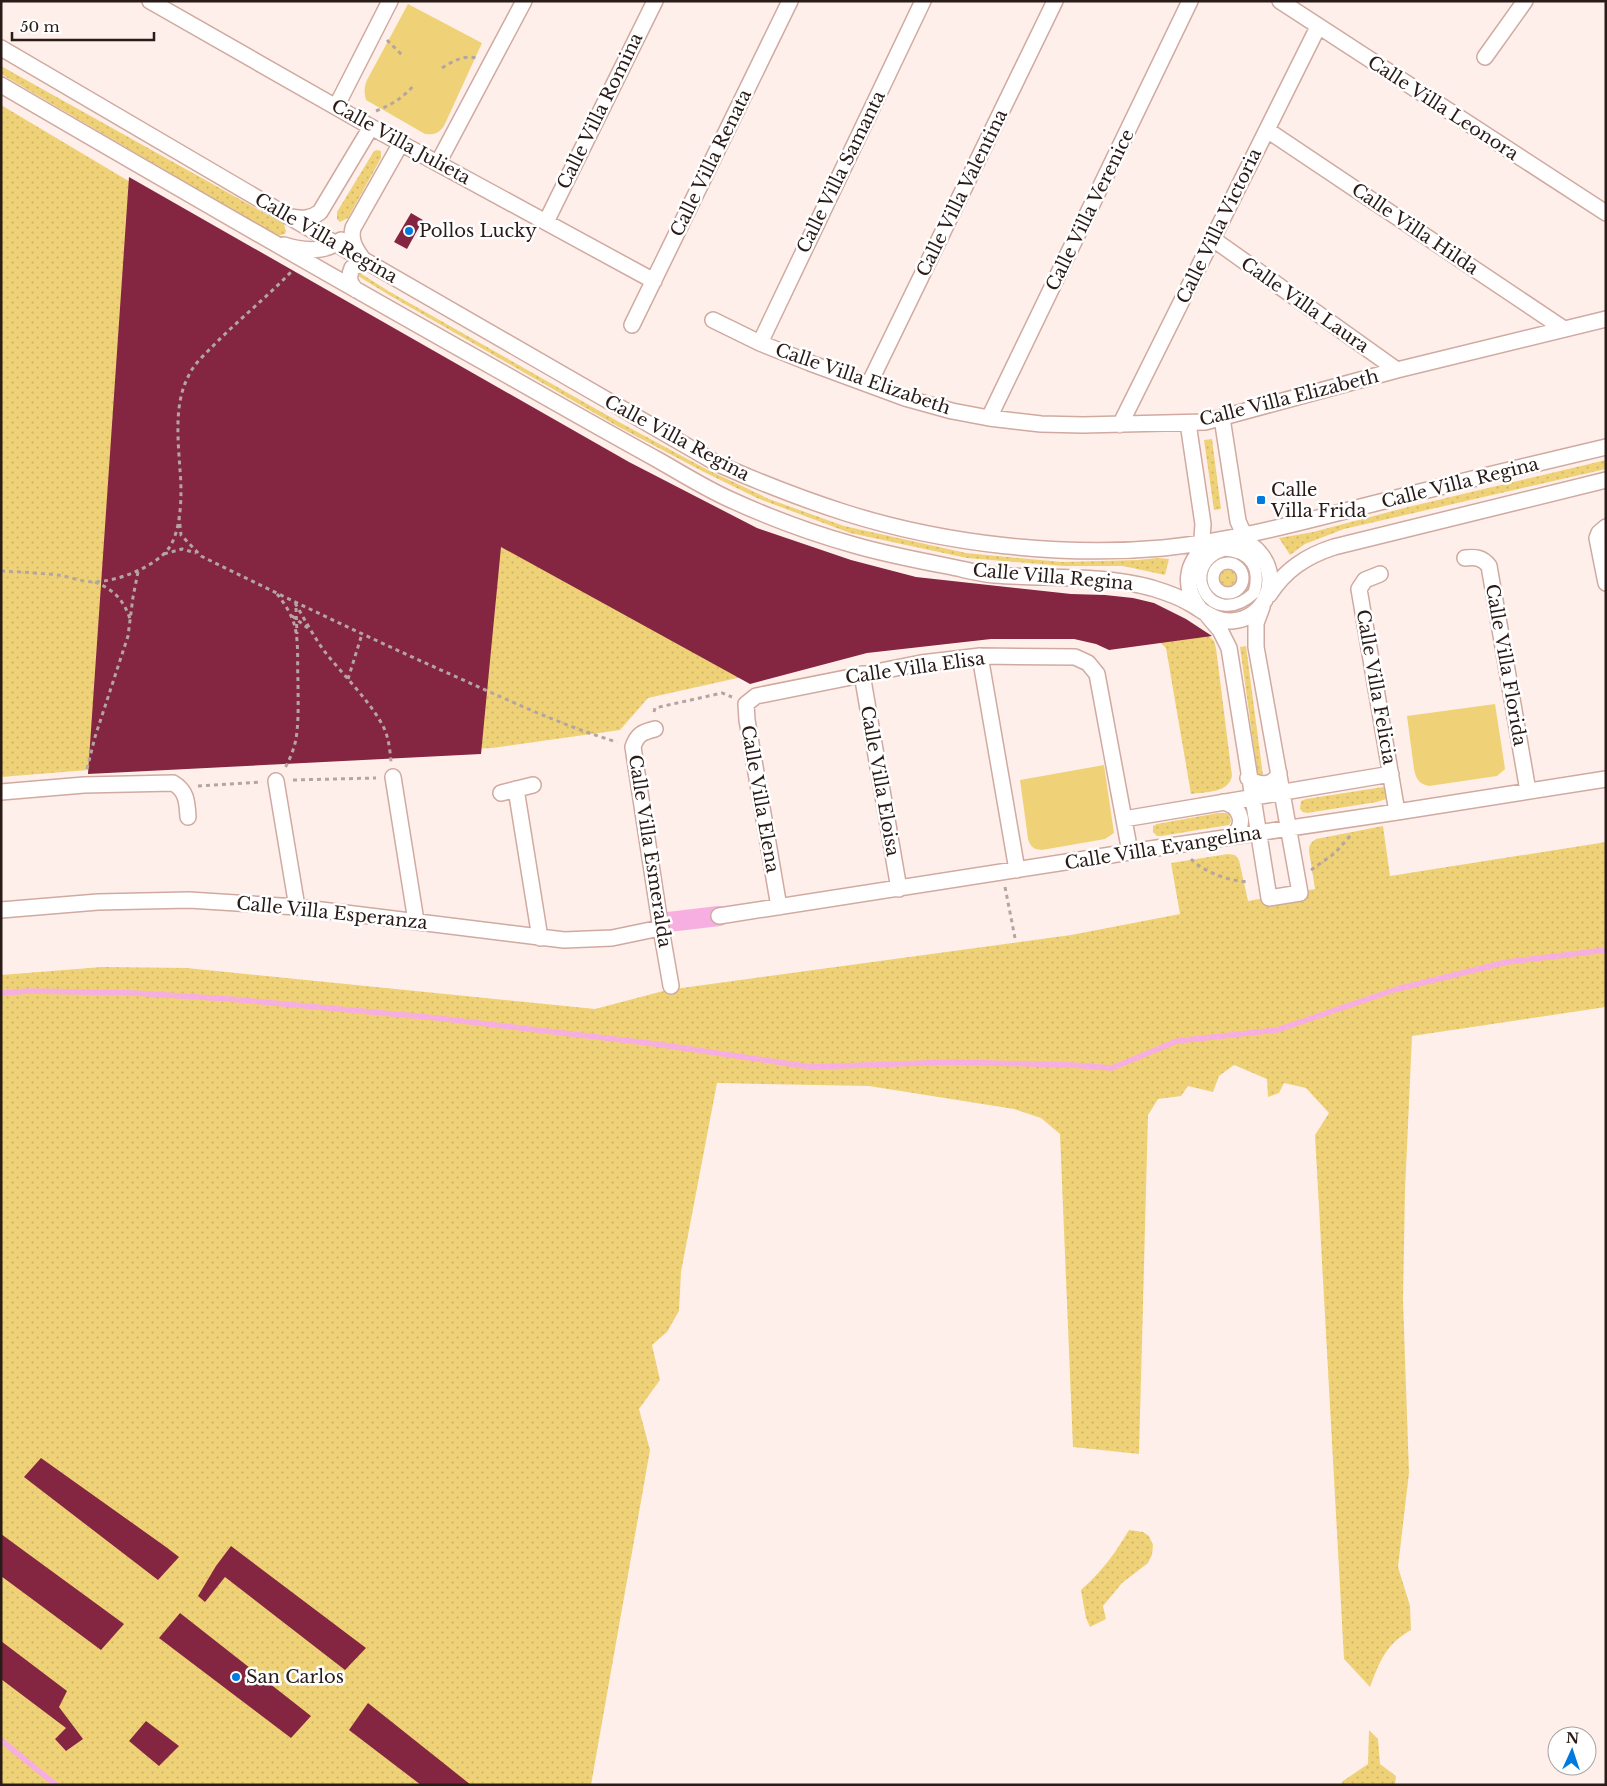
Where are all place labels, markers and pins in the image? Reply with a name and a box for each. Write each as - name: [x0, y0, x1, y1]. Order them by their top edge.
- place label: Pollos Lucky: [419, 220, 537, 242]
- marker: Pollos Lucky: [403, 225, 415, 237]
- place label: Calle Villa Frida: [1270, 479, 1366, 522]
- marker: Calle Villa Frida: [1255, 494, 1267, 506]
- place label: San Carlos: [246, 1666, 344, 1688]
- marker: San Carlos: [230, 1671, 242, 1683]

